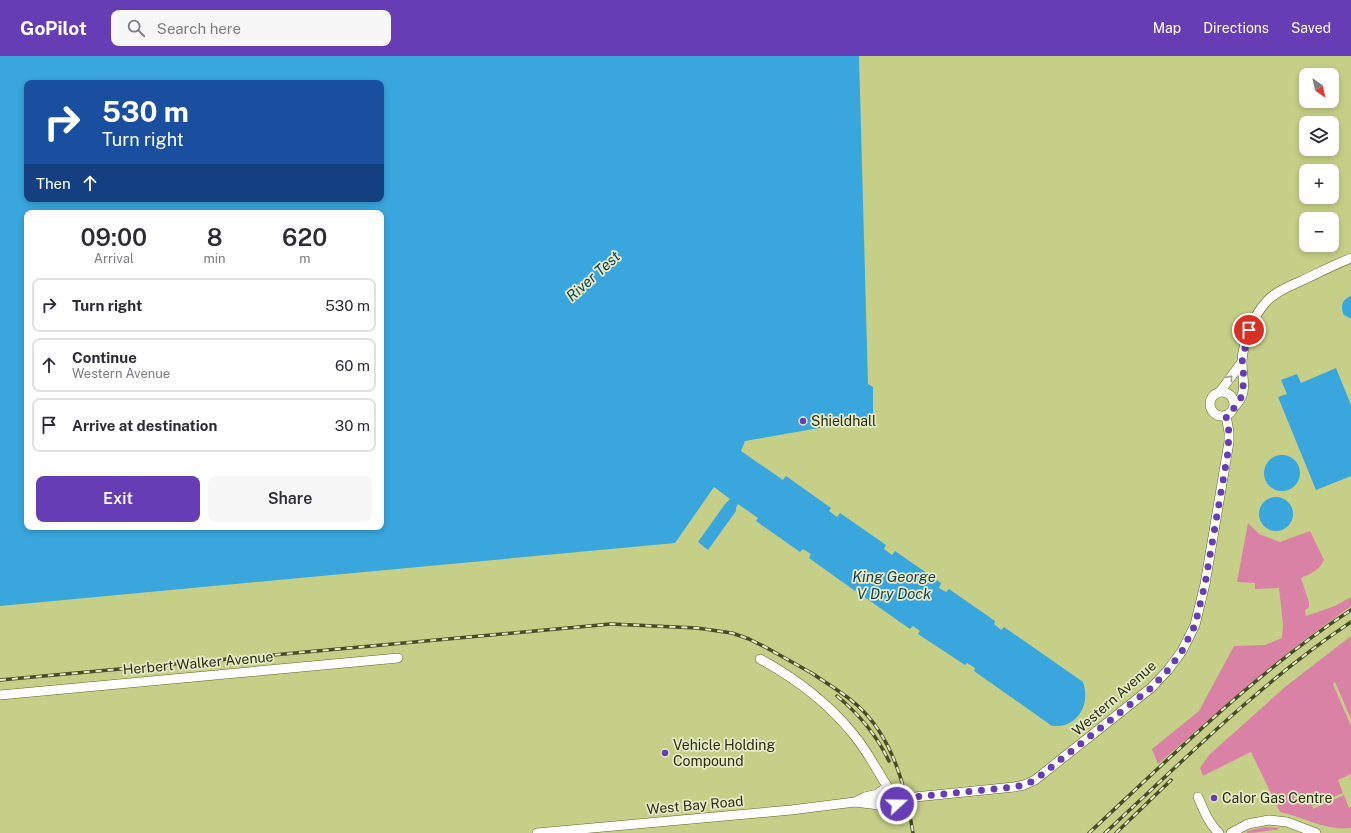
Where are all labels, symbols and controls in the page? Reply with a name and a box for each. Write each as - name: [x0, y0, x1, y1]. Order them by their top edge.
- search box: [111, 10, 391, 46]
- text: GoPilot: [20, 17, 87, 39]
- icon: search: [125, 17, 147, 39]
- text: Search here: [157, 20, 241, 37]
- text: Map: [1153, 20, 1181, 36]
- text: Directions: [1203, 20, 1269, 36]
- text: Saved: [1291, 20, 1331, 36]
- north arrow: [1299, 68, 1339, 108]
- map controls: [1299, 68, 1339, 252]
- text: 530 m: [102, 95, 189, 128]
- icon: right: [36, 96, 88, 148]
- button: layers: [1299, 116, 1339, 156]
- text: Turn right: [102, 129, 184, 150]
- button: +: [1299, 164, 1339, 204]
- icon: ahead: [79, 172, 101, 194]
- text: Then: [36, 175, 71, 192]
- button: −: [1299, 212, 1339, 252]
- text: 09:00: [81, 223, 147, 251]
- text: 8: [207, 223, 222, 251]
- text: 620: [282, 223, 327, 251]
- water label: River Test: [563, 247, 624, 304]
- text: Arrival: [94, 251, 134, 266]
- text: min: [204, 251, 226, 266]
- text: m: [299, 251, 310, 266]
- icon: right: [38, 294, 60, 316]
- text: Turn right: [72, 297, 142, 314]
- text: 530 m: [325, 297, 370, 314]
- pin: [1232, 313, 1266, 347]
- icon: arrive: [1238, 319, 1260, 341]
- text: Continue: [72, 349, 137, 366]
- icon: ahead: [38, 354, 60, 376]
- text: 60 m: [335, 357, 370, 374]
- text: Western Avenue: [72, 366, 170, 381]
- one-way arrow: [1226, 375, 1233, 382]
- place label: Shieldhall: [811, 413, 876, 429]
- icon: arrive: [38, 414, 60, 436]
- marker: Shieldhall: [798, 416, 808, 426]
- text: Arrive at destination: [72, 417, 217, 434]
- text: 30 m: [335, 417, 370, 434]
- button: Exit: [36, 476, 200, 522]
- button: Share: [208, 476, 372, 522]
- water label: King George V Dry Dock: [852, 568, 936, 602]
- street label: Herbert Walker Avenue: [122, 648, 274, 678]
- street label: Western Avenue: [1069, 657, 1159, 739]
- place label: Vehicle Holding Compound: [673, 737, 775, 769]
- marker: Vehicle Holding Compound: [660, 748, 670, 758]
- position arrow: [876, 783, 918, 825]
- place label: Calor Gas Centre: [1222, 790, 1332, 806]
- street label: West Bay Road: [646, 793, 744, 817]
- marker: Calor Gas Centre: [1209, 793, 1219, 803]

